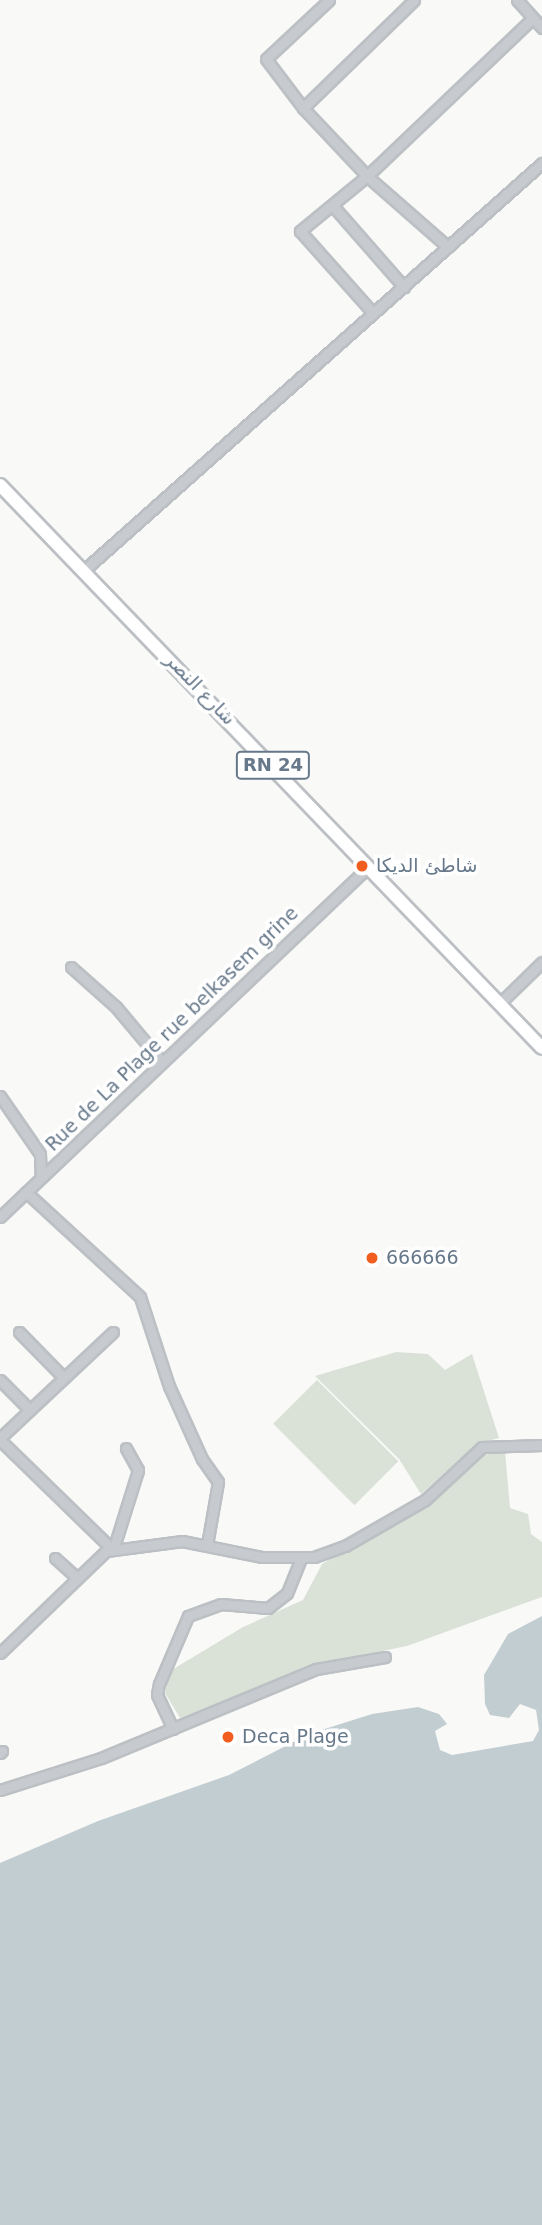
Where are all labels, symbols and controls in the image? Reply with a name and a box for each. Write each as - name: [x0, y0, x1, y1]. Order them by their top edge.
- street label: شارع النصر: [160, 648, 240, 730]
- road number: RN 24: [234, 750, 312, 780]
- place label: شاطئ الديكا: [376, 855, 477, 877]
- marker: شاطئ الديكا: [354, 858, 370, 874]
- street label: Rue de La Plage rue belkasem grine: [41, 902, 303, 1156]
- place label: 666666: [386, 1247, 459, 1269]
- marker: 666666: [364, 1250, 380, 1266]
- place label: Deca Plage: [242, 1726, 349, 1748]
- marker: Deca Plage: [220, 1729, 236, 1745]

